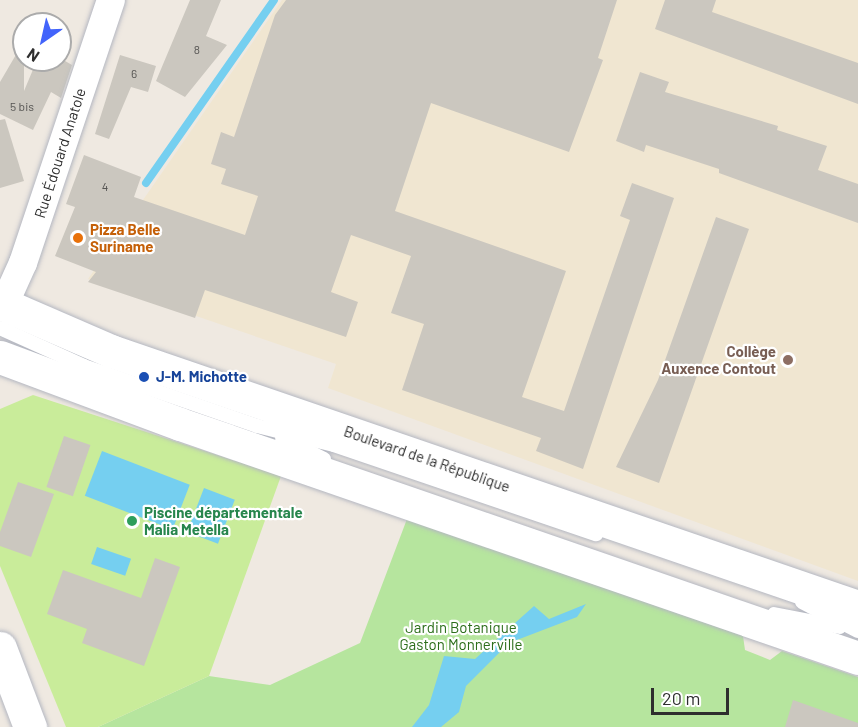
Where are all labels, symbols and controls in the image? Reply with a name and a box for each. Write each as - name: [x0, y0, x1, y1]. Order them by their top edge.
- north arrow: [12, 12, 72, 72]
- house number: 8: [194, 43, 200, 57]
- text: N: [23, 45, 43, 67]
- house number: 6: [131, 67, 137, 81]
- street label: Rue Édouard Anatole: [30, 86, 90, 220]
- house number: 5 bis: [10, 100, 34, 114]
- house number: 4: [102, 180, 108, 194]
- place label: Pizza Belle Suriname: [90, 220, 160, 255]
- marker: Pizza Belle Suriname: [71, 231, 85, 245]
- place label: Collège Auxence Contout: [661, 342, 776, 377]
- marker: Collège Auxence Contout: [781, 353, 795, 367]
- place label: J-M. Michotte: [156, 368, 247, 386]
- marker: J-M. Michotte: [137, 370, 151, 384]
- street label: Boulevard de la République: [342, 422, 512, 496]
- place label: Piscine départementale Malia Metella: [144, 503, 303, 538]
- marker: Piscine départementale Malia Metella: [125, 514, 139, 528]
- park label: Jardin Botanique Gaston Monnerville: [399, 618, 523, 653]
- scale bar: [654, 676, 732, 714]
- text: 20 m: [662, 687, 700, 709]

